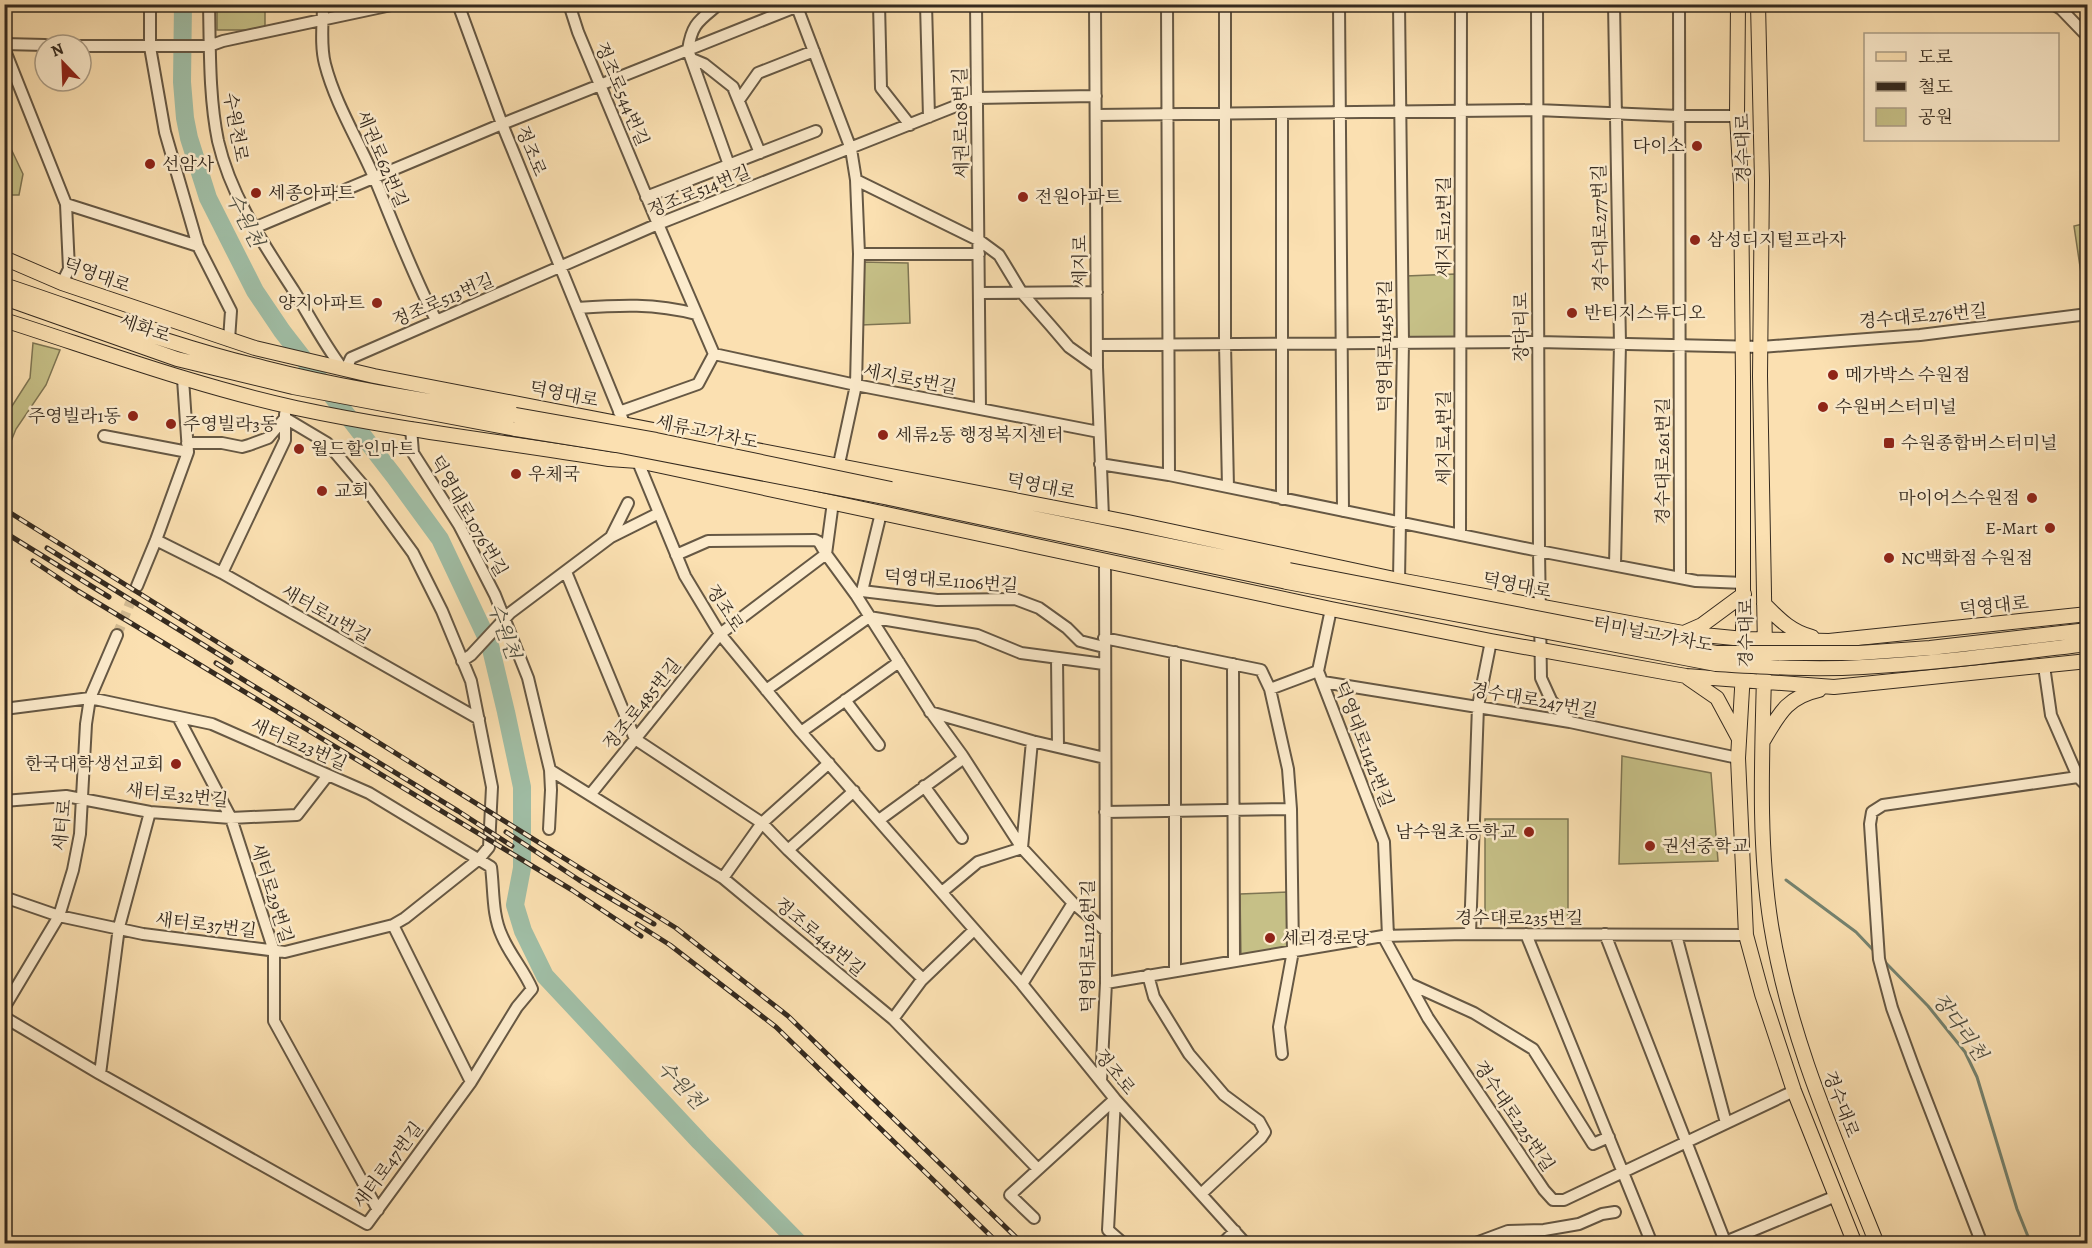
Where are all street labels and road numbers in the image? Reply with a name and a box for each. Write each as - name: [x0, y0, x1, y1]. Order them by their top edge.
- street label: 정조로544번길: [589, 38, 655, 150]
- street label: 세권로108번길: [948, 67, 974, 179]
- street label: 수원천로: [218, 91, 254, 163]
- street label: 세권로62번길: [351, 107, 413, 211]
- street label: 경수대로: [1730, 113, 1756, 183]
- street label: 정조로: [510, 122, 552, 180]
- street label: 정조로514번길: [644, 159, 754, 223]
- street label: 경수대로277번길: [1587, 164, 1613, 292]
- street label: 세지로12번길: [1432, 176, 1456, 278]
- street label: 세지로: [1068, 235, 1092, 287]
- street label: 덕영대로: [60, 252, 134, 298]
- street label: 정조로513번길: [388, 268, 498, 332]
- street label: 덕영대로1145번길: [1373, 280, 1397, 412]
- street label: 장다리로: [1509, 292, 1533, 362]
- street label: 경수대로276번길: [1858, 298, 1988, 334]
- street label: 세화로: [116, 308, 174, 348]
- street label: 세지로5번길: [861, 358, 959, 400]
- street label: 덕영대로: [528, 376, 600, 412]
- street label: 세지로4번길: [1432, 390, 1456, 486]
- street label: 경수대로261번길: [1651, 397, 1675, 525]
- street label: 세류고가차도: [653, 409, 761, 455]
- street label: 덕영대로1076번길: [425, 451, 513, 581]
- street label: 덕영대로: [1005, 468, 1077, 504]
- street label: 덕영대로1106번길: [883, 564, 1019, 598]
- street label: 덕영대로: [1481, 567, 1553, 603]
- street label: 새터로11번길: [277, 579, 375, 649]
- street label: 정조로: [701, 580, 749, 636]
- street label: 덕영대로: [1958, 590, 2030, 622]
- street label: 경수대로: [1734, 598, 1758, 668]
- street label: 터미널고가차도: [1591, 611, 1715, 657]
- street label: 정조로485번길: [598, 653, 686, 755]
- street label: 덕영대로1142번길: [1329, 677, 1399, 811]
- street label: 경수대로247번길: [1469, 677, 1599, 723]
- street label: 새터로23번길: [247, 712, 351, 776]
- street label: 새터로32번길: [125, 778, 229, 812]
- street label: 새터로: [47, 798, 77, 852]
- street label: 새터로29번길: [245, 840, 299, 946]
- street label: 덕영대로1126번길: [1076, 879, 1100, 1013]
- street label: 정조로443번길: [770, 892, 870, 982]
- street label: 경수대로235번길: [1455, 906, 1583, 930]
- street label: 새터로37번길: [154, 907, 258, 943]
- street label: 정조로: [1089, 1044, 1141, 1100]
- street label: 경수대로225번길: [1468, 1056, 1560, 1176]
- street label: 경수대로: [1817, 1067, 1865, 1141]
- street label: 새터로47번길: [348, 1117, 428, 1213]

